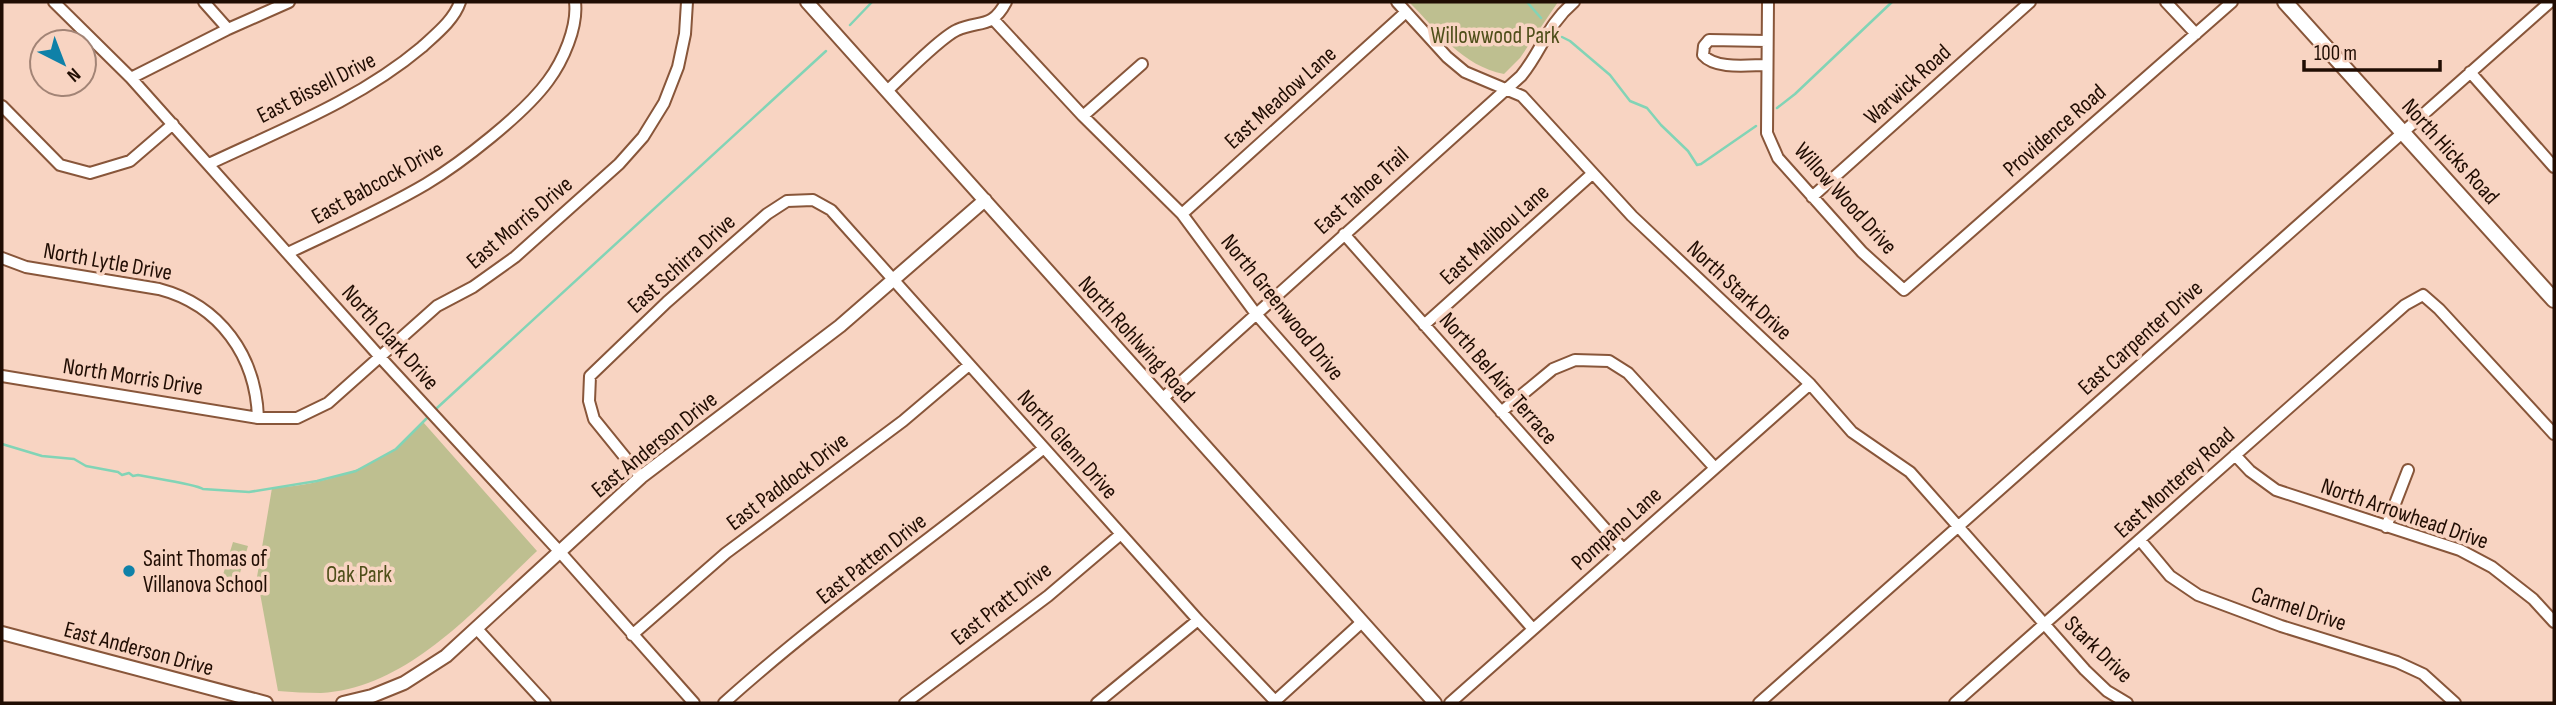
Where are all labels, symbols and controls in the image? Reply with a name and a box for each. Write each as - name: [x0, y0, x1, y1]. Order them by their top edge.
- park label: Willowwood Park: [1431, 22, 1560, 50]
- north arrow: [28, 28, 98, 98]
- scale bar: [2304, 28, 2440, 72]
- street label: Warwick Road: [1858, 38, 1957, 131]
- street label: East Meadow Lane: [1219, 40, 1342, 155]
- text: 100 m: [2314, 41, 2357, 66]
- street label: East Bissell Drive: [252, 46, 380, 130]
- text: N: [62, 63, 85, 86]
- street label: Providence Road: [1997, 78, 2112, 183]
- street label: North Hicks Road: [2396, 93, 2505, 210]
- street label: East Babcock Drive: [307, 135, 448, 231]
- street label: Willow Wood Drive: [1788, 137, 1903, 260]
- street label: East Tahoe Trail: [1309, 141, 1415, 240]
- street label: East Morris Drive: [461, 170, 578, 275]
- street label: East Malibou Lane: [1434, 178, 1555, 291]
- street label: East Schirra Drive: [622, 208, 741, 320]
- street label: North Greenwood Drive: [1215, 229, 1350, 386]
- street label: North Stark Drive: [1681, 235, 1798, 346]
- street label: North Lytle Drive: [41, 237, 174, 287]
- street label: North Rohlwing Road: [1072, 271, 1200, 409]
- street label: East Carpenter Drive: [2072, 274, 2209, 401]
- street label: North Clark Drive: [336, 279, 445, 396]
- street label: North Bel Aire Terrace: [1433, 307, 1563, 451]
- street label: North Morris Drive: [61, 352, 205, 402]
- street label: North Glenn Drive: [1011, 384, 1124, 505]
- street label: East Anderson Drive: [586, 386, 723, 504]
- street label: East Monterey Road: [2109, 421, 2241, 544]
- street label: East Paddock Drive: [721, 427, 854, 537]
- street label: North Arrowhead Drive: [2317, 472, 2492, 556]
- street label: Pompano Lane: [1566, 481, 1668, 577]
- street label: East Patten Drive: [811, 507, 932, 610]
- place label: Saint Thomas of Villanova School: [143, 545, 268, 599]
- street label: East Pratt Drive: [946, 556, 1057, 652]
- park label: Oak Park: [326, 561, 392, 589]
- marker: Saint Thomas of Villanova School: [121, 563, 137, 579]
- street label: Carmel Drive: [2248, 580, 2350, 637]
- street label: Stark Drive: [2058, 610, 2139, 689]
- street label: East Anderson Drive: [61, 616, 217, 682]

